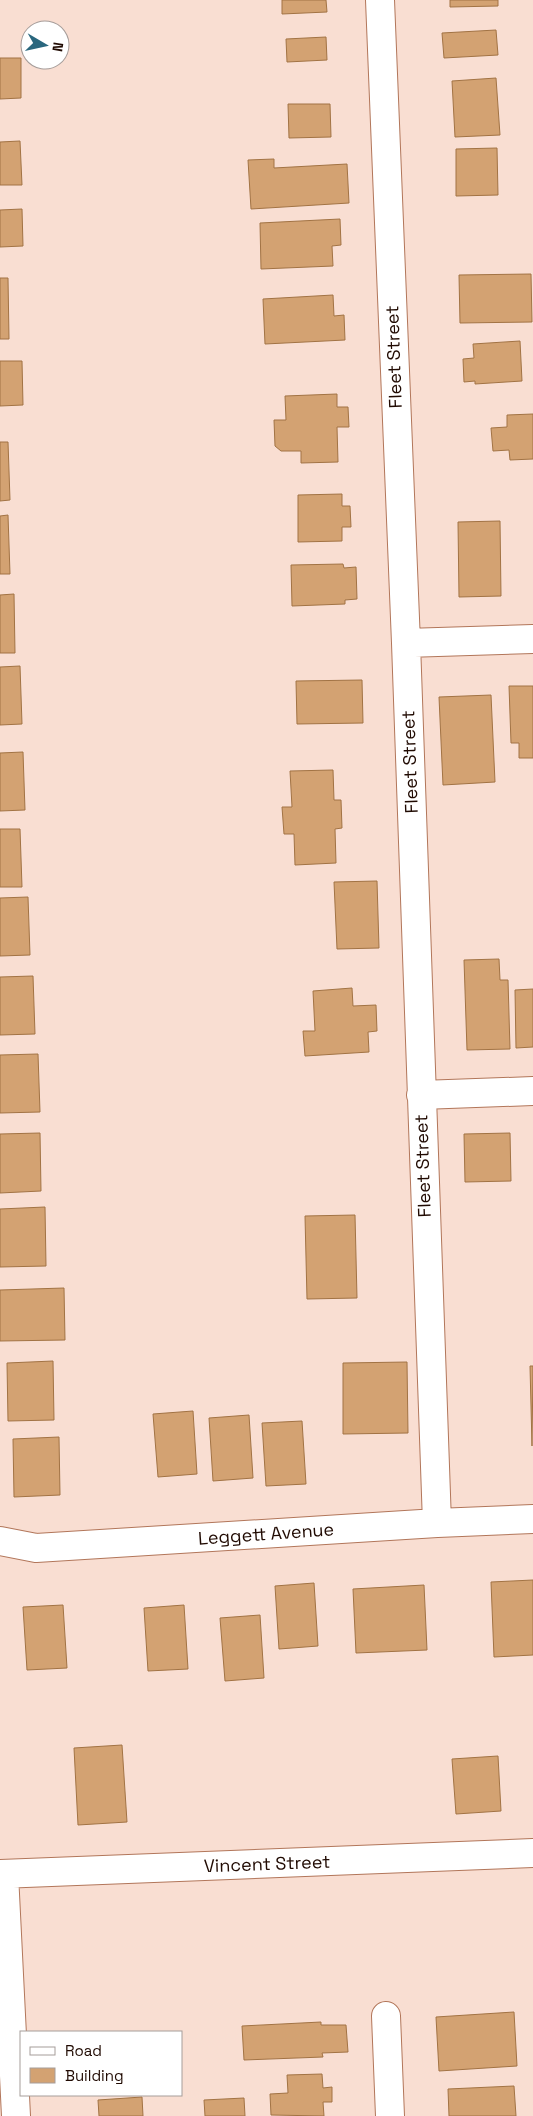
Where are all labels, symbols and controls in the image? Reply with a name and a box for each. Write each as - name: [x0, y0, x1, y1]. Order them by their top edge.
- north arrow: [20, 20, 70, 70]
- text: N: [48, 41, 67, 53]
- street label: Fleet Street: [380, 305, 407, 409]
- street label: Fleet Street: [396, 710, 423, 814]
- street label: Fleet Street: [409, 1114, 436, 1218]
- street label: Leggett Avenue: [197, 1517, 335, 1550]
- street label: Vincent Street: [203, 1850, 331, 1877]
- legend: [20, 2031, 182, 2096]
- text: Road: [65, 2041, 102, 2060]
- text: Building: [65, 2066, 124, 2085]

